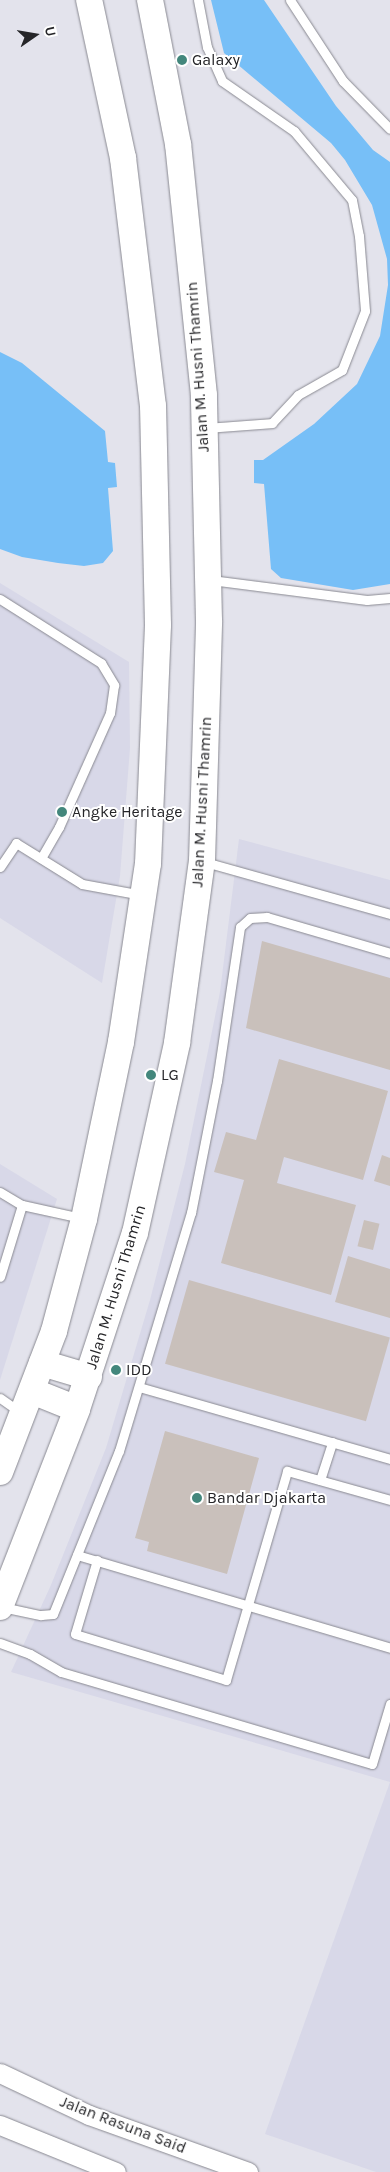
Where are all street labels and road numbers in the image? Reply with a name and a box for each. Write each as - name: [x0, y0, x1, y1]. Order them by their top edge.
- street label: Jalan M. Husni Thamrin: [182, 281, 214, 453]
- street label: Jalan M. Husni Thamrin: [188, 716, 216, 888]
- street label: Jalan M. Husni Thamrin: [82, 1202, 150, 1372]
- street label: Jalan Rasuna Said: [57, 2092, 189, 2158]

